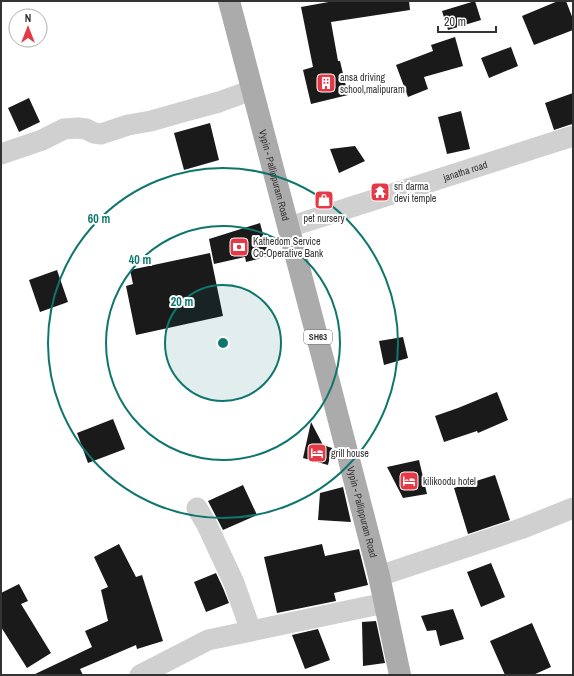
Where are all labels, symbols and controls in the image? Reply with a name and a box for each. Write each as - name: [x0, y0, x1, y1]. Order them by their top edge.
- north arrow: [8, 8, 48, 48]
- scale bar: [438, 8, 496, 34]
- text: N: [25, 11, 31, 25]
- text: 20 m: [444, 14, 466, 30]
- place label: ansa driving school,malipuram: [340, 71, 405, 96]
- building icon: ansa driving school,malipuram: [315, 72, 337, 94]
- street label: Vypin - Pallippuram Road: [257, 128, 293, 222]
- street label: janatha road: [441, 157, 489, 184]
- place label: sri darma devi temple: [394, 180, 437, 205]
- temple icon: sri darma devi temple: [369, 181, 391, 203]
- shop icon: pet nursery: [313, 189, 335, 211]
- text: 60 m: [88, 211, 110, 227]
- place label: pet nursery: [303, 212, 345, 225]
- place label: Kathedom Service Co-Operative Bank: [253, 235, 324, 260]
- bank icon: Kathedom Service Co-Operative Bank: [228, 236, 250, 258]
- text: 40 m: [129, 252, 151, 268]
- text: 20 m: [171, 294, 193, 310]
- road number: SH63: [304, 330, 332, 344]
- centre of rings: [216, 336, 230, 350]
- hotel icon: grill house: [306, 442, 328, 464]
- place label: grill house: [331, 447, 369, 460]
- street label: Vypin - Pallippuram Road: [344, 465, 380, 559]
- hotel icon: kilikoodu hotel: [398, 470, 420, 492]
- place label: kilikoodu hotel: [423, 475, 476, 488]

